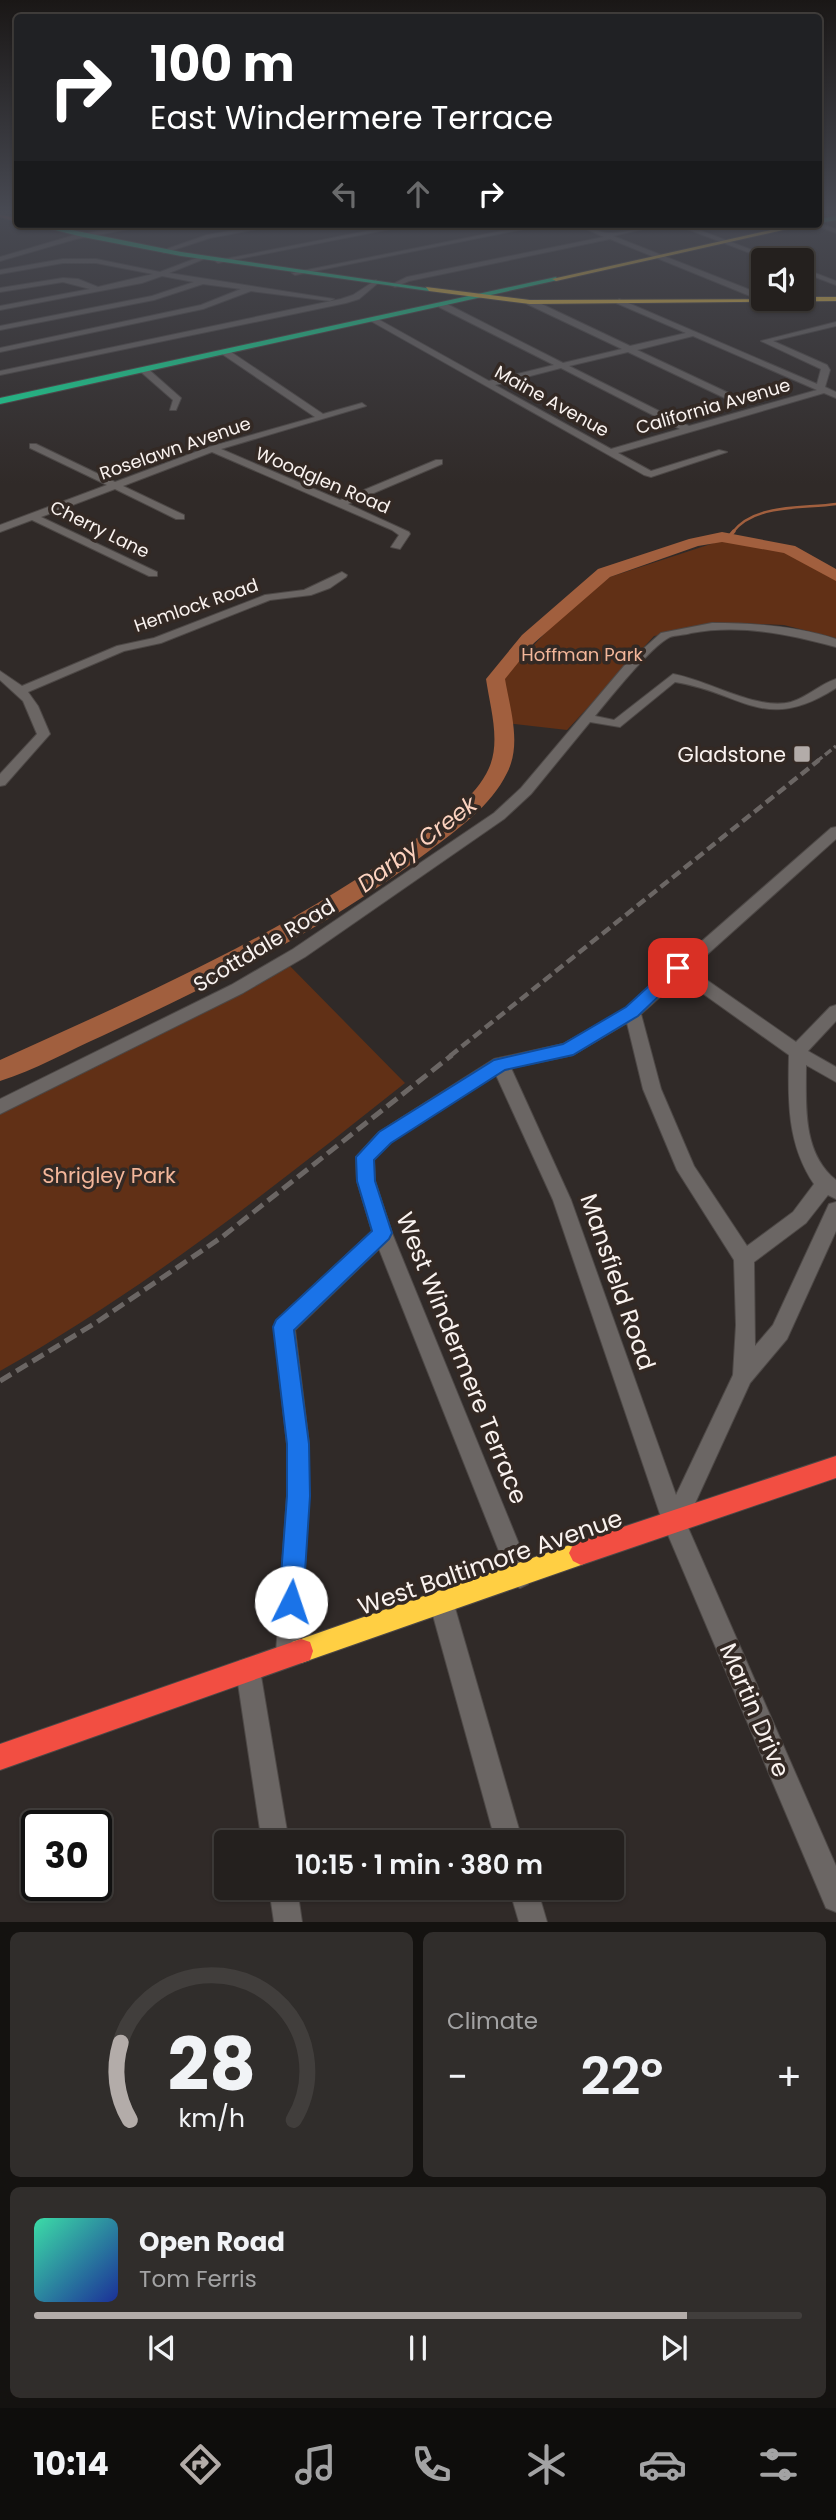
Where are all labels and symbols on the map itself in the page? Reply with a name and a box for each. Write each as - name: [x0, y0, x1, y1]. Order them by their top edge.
- street label: Maine Avenue: [490, 359, 614, 443]
- street label: California Avenue: [633, 372, 793, 440]
- street label: Roselawn Avenue: [96, 410, 254, 486]
- street label: Woodglen Road: [252, 440, 394, 520]
- street label: Cherry Lane: [46, 494, 154, 564]
- street label: Hemlock Road: [131, 572, 261, 638]
- park label: Hoffman Park: [521, 642, 643, 667]
- place label: Gladstone: [678, 740, 786, 769]
- marker: Gladstone: [792, 744, 812, 764]
- water label: Darby Creek: [350, 788, 484, 900]
- street label: Scottdale Road: [188, 891, 340, 999]
- pin: [648, 938, 708, 998]
- park label: Shrigley Park: [42, 1161, 176, 1190]
- street label: Mansfield Road: [572, 1189, 664, 1375]
- street label: West Windermere Terrace: [388, 1207, 536, 1509]
- street label: West Baltimore Avenue: [353, 1501, 627, 1623]
- position arrow: [254, 1565, 328, 1639]
- street label: Martin Drive: [712, 1638, 798, 1782]
- speed limit sign: 30: [21, 1810, 112, 1901]

